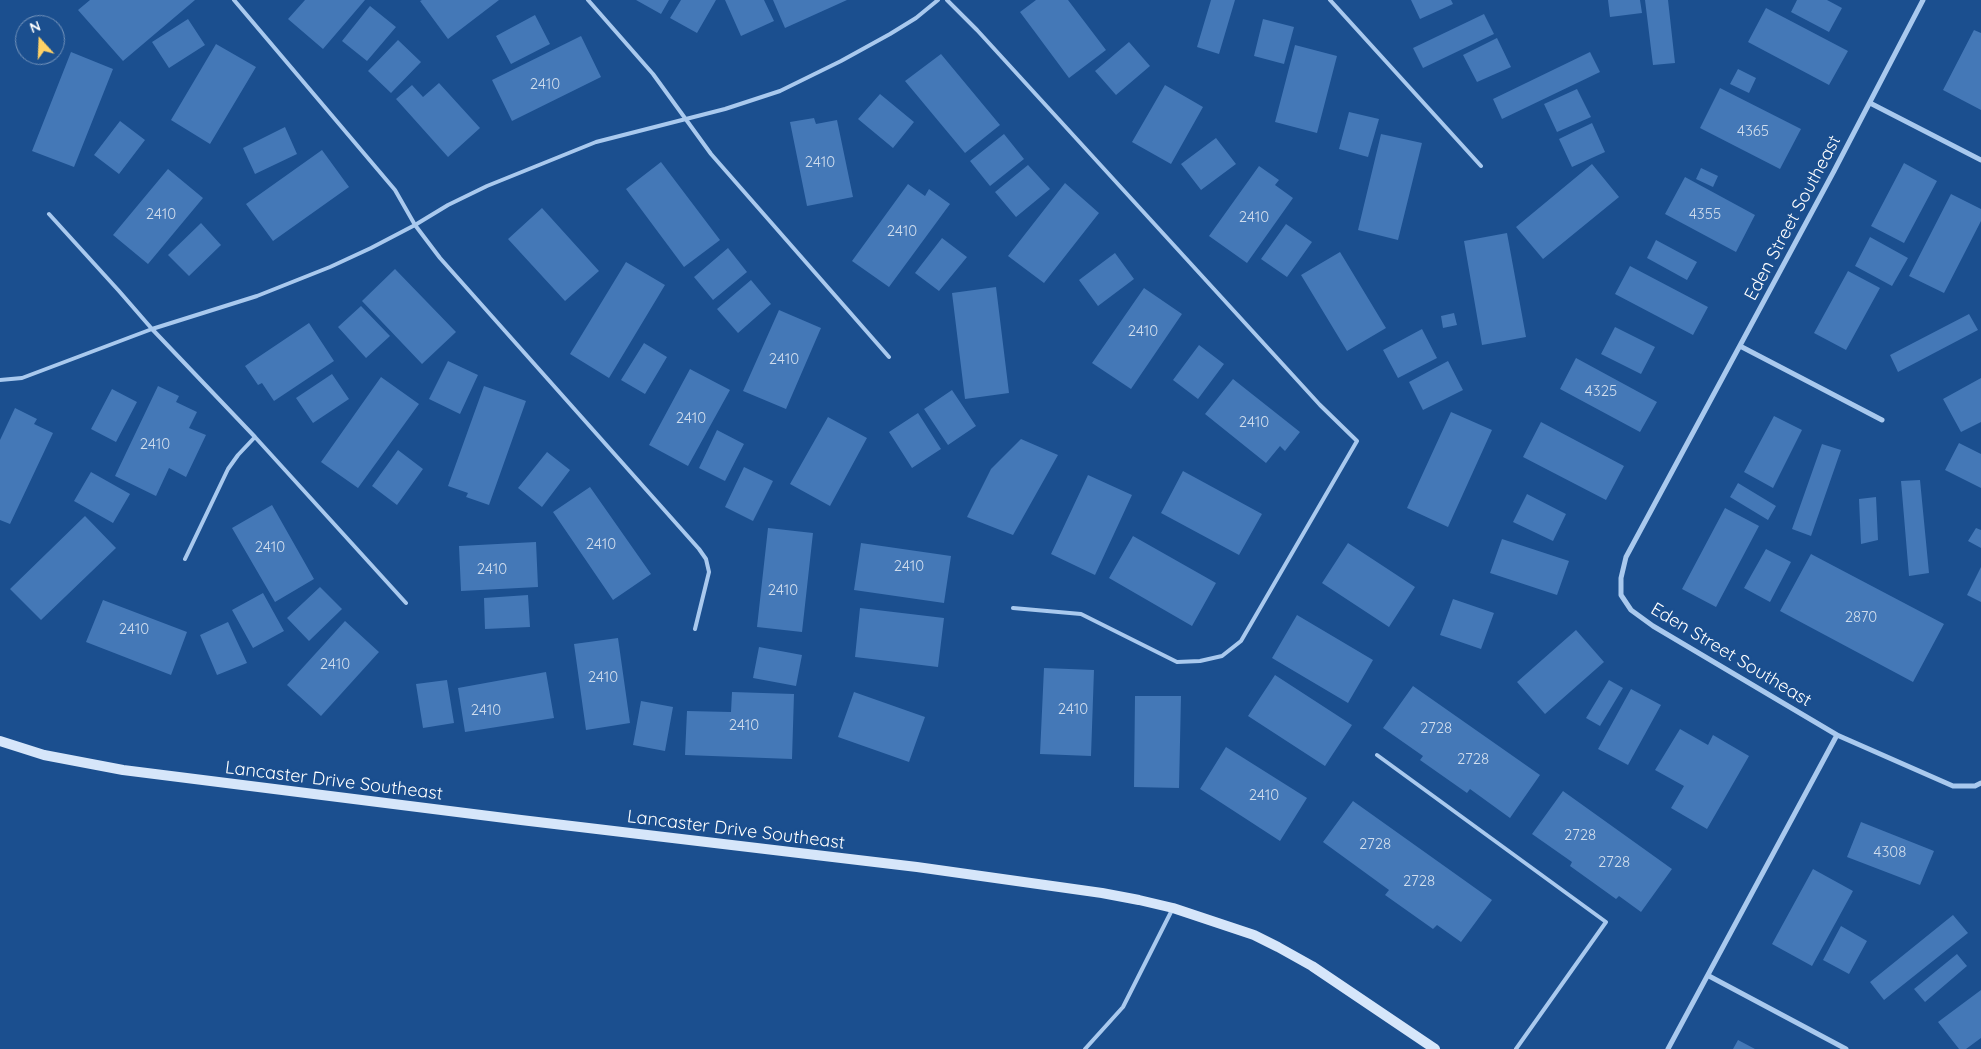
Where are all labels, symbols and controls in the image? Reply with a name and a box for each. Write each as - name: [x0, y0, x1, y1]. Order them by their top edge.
- north arrow: [15, 15, 65, 65]
- text: N: [27, 17, 43, 37]
- house number: 2410: [530, 75, 560, 93]
- house number: 4365: [1737, 122, 1769, 140]
- street label: Eden Street Southeast: [1740, 132, 1846, 304]
- house number: 2410: [805, 153, 835, 171]
- house number: 2410: [146, 205, 176, 223]
- house number: 4355: [1689, 205, 1721, 223]
- house number: 2410: [1239, 208, 1269, 226]
- house number: 2410: [887, 222, 917, 240]
- house number: 2410: [1128, 322, 1158, 340]
- house number: 2410: [769, 350, 799, 368]
- house number: 4325: [1585, 382, 1617, 400]
- house number: 2410: [676, 409, 706, 427]
- house number: 2410: [1239, 413, 1269, 431]
- house number: 2410: [140, 435, 170, 453]
- house number: 2410: [586, 535, 616, 553]
- house number: 2410: [255, 538, 285, 556]
- house number: 2410: [894, 557, 924, 575]
- house number: 2410: [477, 560, 507, 578]
- house number: 2410: [768, 581, 798, 599]
- street label: Eden Street Southeast: [1647, 598, 1815, 712]
- house number: 2870: [1845, 608, 1877, 626]
- house number: 2410: [119, 620, 149, 638]
- house number: 2410: [320, 655, 350, 673]
- house number: 2410: [588, 668, 618, 686]
- house number: 2410: [1058, 700, 1088, 718]
- house number: 2410: [471, 701, 501, 719]
- house number: 2410: [729, 716, 759, 734]
- house number: 2728: [1420, 719, 1452, 737]
- house number: 2728: [1457, 750, 1489, 768]
- street label: Lancaster Drive Southeast: [224, 757, 444, 805]
- house number: 2410: [1249, 786, 1279, 804]
- street label: Lancaster Drive Southeast: [626, 806, 846, 854]
- house number: 2728: [1564, 826, 1596, 844]
- house number: 2728: [1359, 835, 1391, 853]
- house number: 4308: [1874, 843, 1906, 861]
- house number: 2728: [1598, 853, 1630, 871]
- house number: 2728: [1403, 872, 1435, 890]

